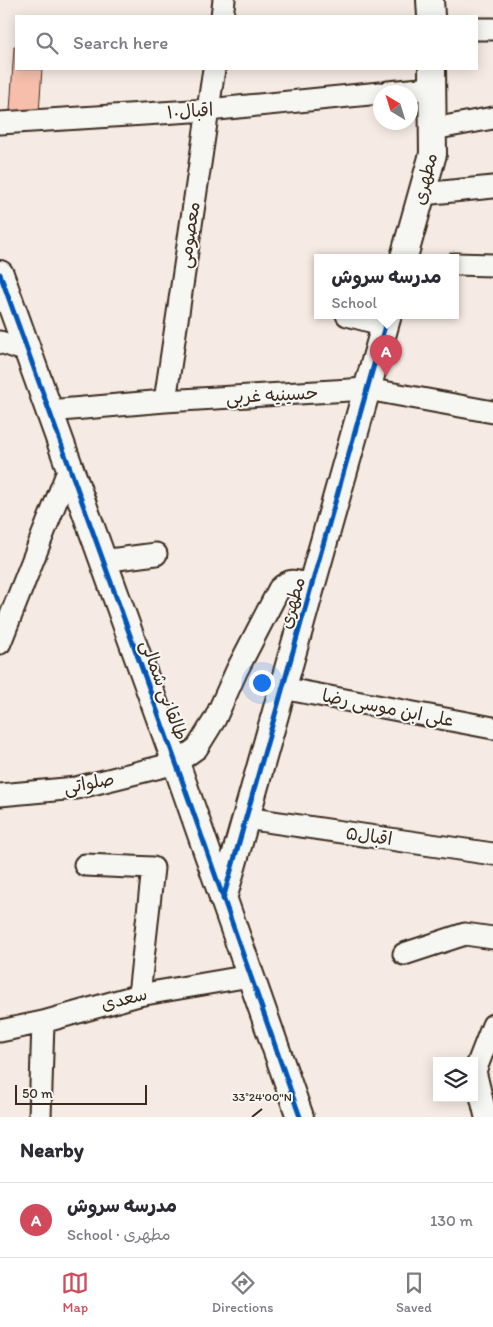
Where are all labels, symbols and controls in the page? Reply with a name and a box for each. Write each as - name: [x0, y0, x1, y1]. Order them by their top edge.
- search box: [15, 15, 478, 70]
- icon: search: [33, 29, 61, 57]
- text: Search here: [73, 31, 168, 54]
- north arrow: [373, 85, 418, 130]
- street label: اقبال۱۰: [166, 98, 214, 124]
- street label: مطهری: [408, 151, 442, 207]
- street label: معصومی: [173, 200, 205, 270]
- popup: [314, 254, 459, 319]
- text: مدرسه سروش: [332, 265, 441, 288]
- text: School: [332, 293, 377, 312]
- pin: A: [370, 335, 402, 376]
- street label: حسینیه غربی: [225, 382, 319, 408]
- street label: مطهری: [274, 575, 310, 631]
- street label: طالقانی شمالی: [136, 637, 192, 743]
- your location: [249, 670, 275, 696]
- street label: علی ابن موسی رضا: [320, 684, 456, 732]
- street label: صلواتی: [62, 767, 116, 800]
- street label: اقبال۵: [344, 822, 394, 850]
- street label: سعدی: [99, 983, 149, 1015]
- map controls: [433, 1057, 478, 1102]
- button: layers: [433, 1057, 478, 1102]
- scale bar: [15, 1082, 148, 1105]
- text: 50 m: [22, 1085, 53, 1102]
- text: 33°24'00"N: [232, 1090, 292, 1104]
- text: Nearby: [20, 1137, 84, 1162]
- text: مدرسه سروش: [67, 1194, 177, 1217]
- text: A: [31, 1211, 41, 1230]
- text: 130 m: [430, 1211, 473, 1230]
- text: School · مطهری: [67, 1225, 171, 1244]
- tab: Map: [61, 1269, 89, 1316]
- tab: Directions: [212, 1269, 273, 1316]
- tab: Saved: [396, 1269, 432, 1316]

